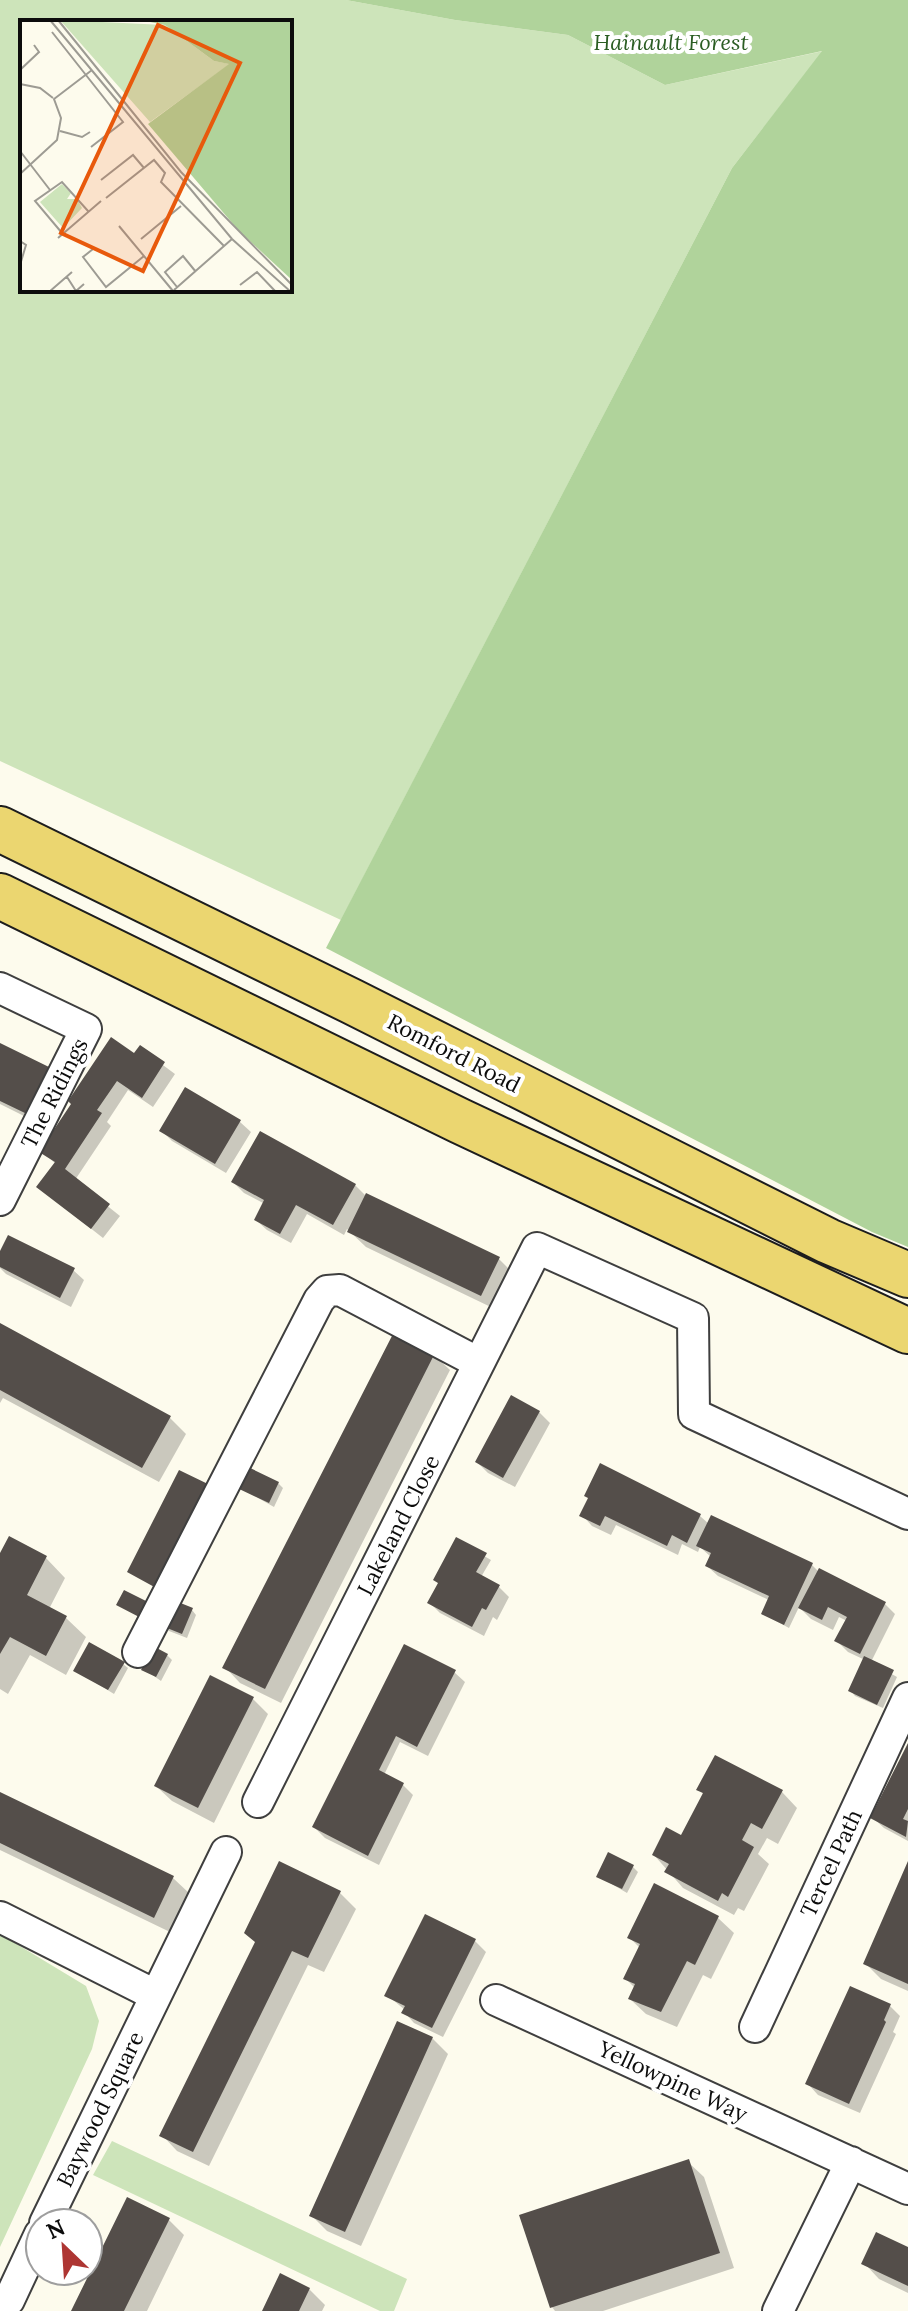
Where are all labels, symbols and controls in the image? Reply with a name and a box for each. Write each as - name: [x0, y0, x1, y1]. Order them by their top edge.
- inset map: [20, 20, 292, 292]
- park label: Hainault Forest: [594, 28, 748, 56]
- street label: Romford Road: [383, 1007, 525, 1099]
- street label: The Ridings: [14, 1033, 94, 1153]
- street label: Lakeland Close: [351, 1450, 445, 1600]
- street label: Tercel Path: [794, 1805, 868, 1921]
- street label: Baywood Square: [50, 2027, 150, 2191]
- street label: Yellowpine Way: [593, 2034, 752, 2128]
- north arrow: [24, 2207, 104, 2287]
- text: N: [42, 2213, 69, 2245]

